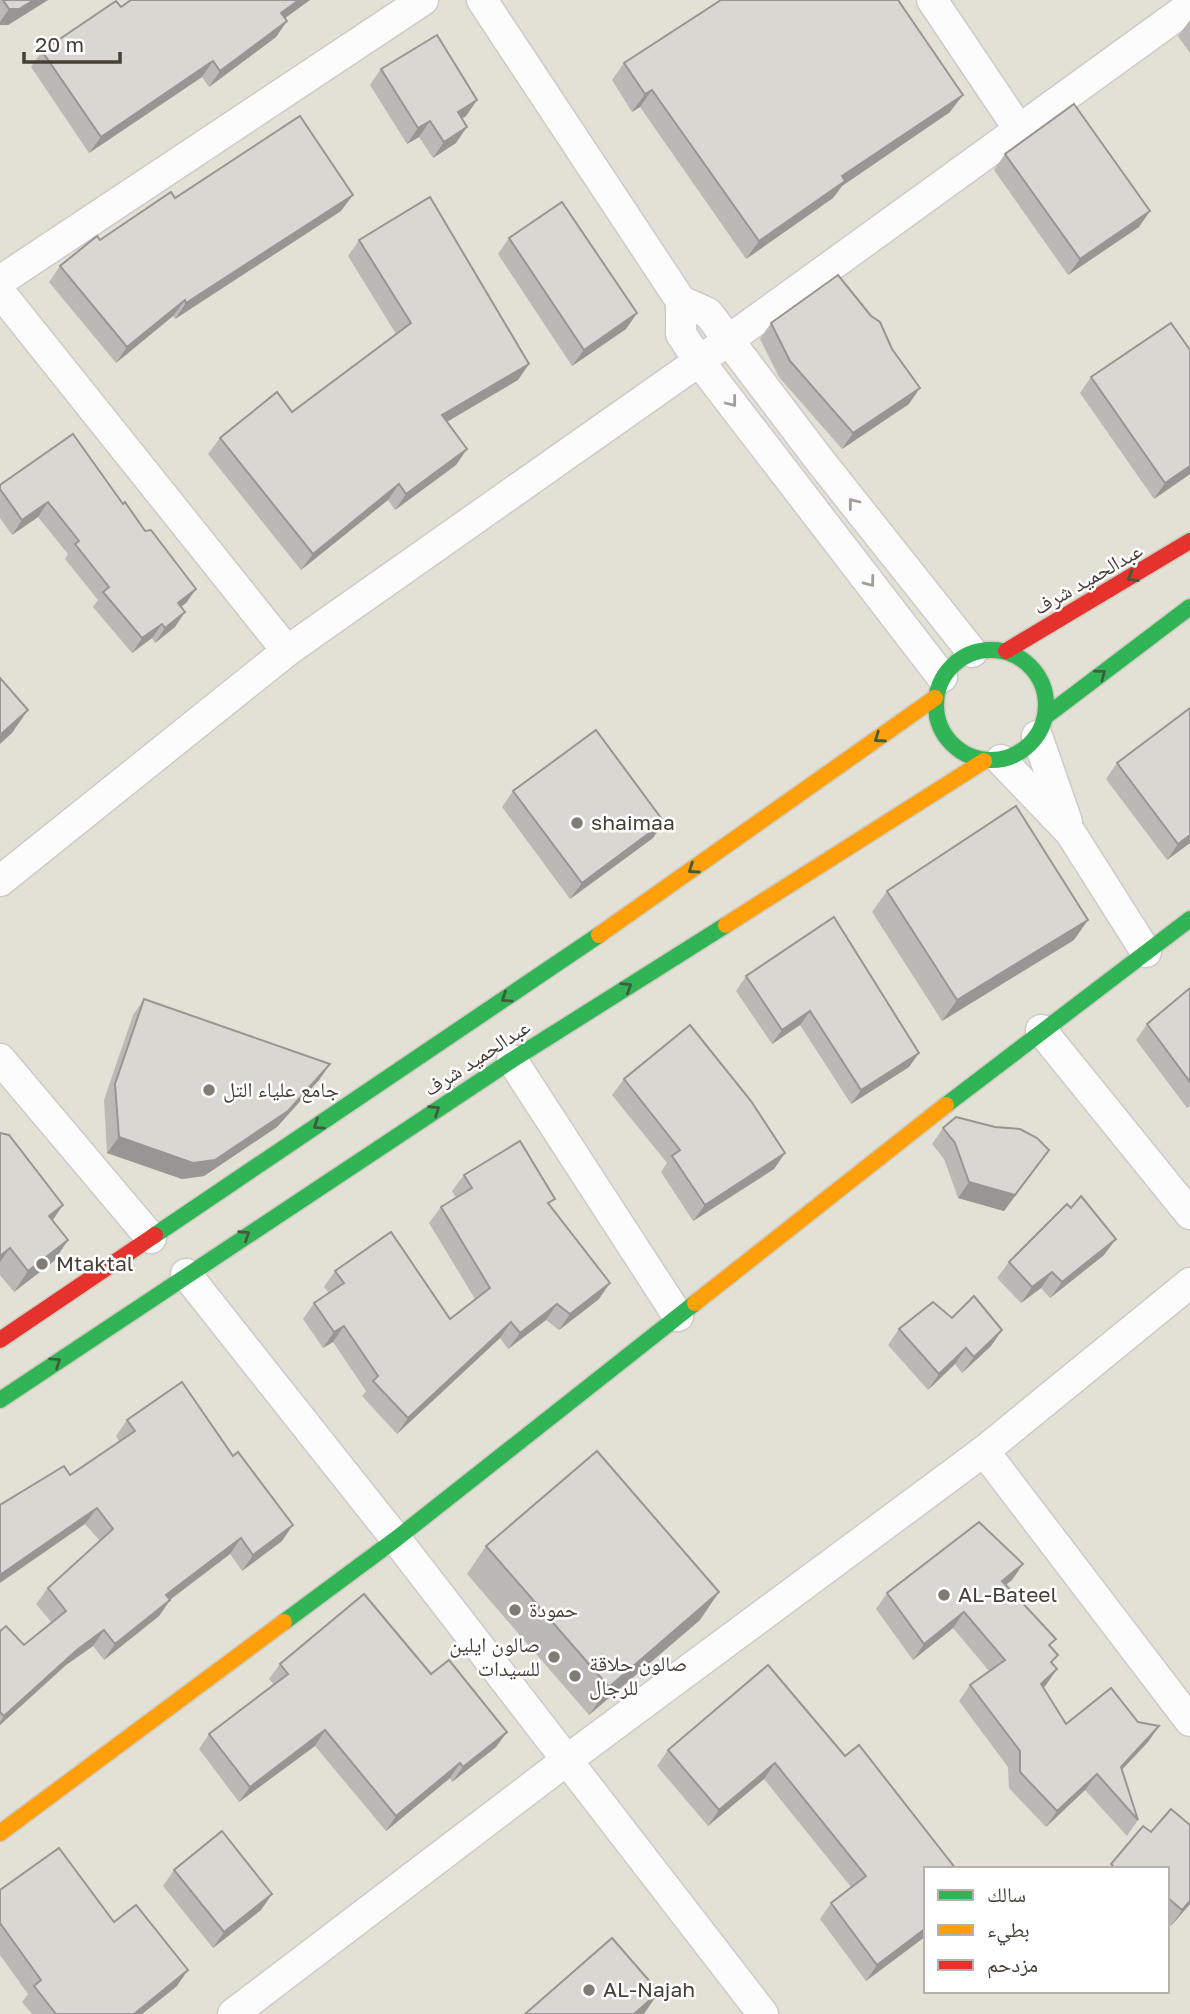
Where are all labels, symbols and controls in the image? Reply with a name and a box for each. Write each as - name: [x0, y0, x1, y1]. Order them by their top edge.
- scale bar: [24, 21, 121, 65]
- text: 20 m: [35, 31, 84, 57]
- one-way arrow: [723, 394, 736, 406]
- one-way arrow: [848, 499, 861, 511]
- street label: عبدالحميد شرف: [1028, 536, 1147, 620]
- one-way arrow: [1127, 569, 1139, 582]
- one-way arrow: [862, 575, 874, 587]
- one-way arrow: [1093, 670, 1105, 683]
- one-way arrow: [874, 730, 887, 742]
- place label: shaimaa: [591, 809, 675, 835]
- marker: shaimaa: [569, 815, 585, 831]
- one-way arrow: [688, 861, 701, 873]
- one-way arrow: [619, 982, 632, 995]
- one-way arrow: [501, 990, 514, 1002]
- street label: عبدالحميد شرف: [418, 1013, 535, 1101]
- place label: جامع علياء التل: [223, 1076, 339, 1103]
- marker: جامع علياء التل: [201, 1082, 217, 1098]
- one-way arrow: [428, 1105, 441, 1118]
- one-way arrow: [312, 1117, 325, 1130]
- one-way arrow: [237, 1231, 250, 1243]
- place label: Mtaktal: [56, 1250, 134, 1276]
- marker: Mtaktal: [34, 1256, 50, 1272]
- one-way arrow: [49, 1357, 62, 1370]
- place label: AL-Bateel: [958, 1581, 1057, 1607]
- marker: AL-Bateel: [936, 1587, 952, 1603]
- place label: حمودة: [529, 1596, 578, 1622]
- marker: حمودة: [507, 1602, 523, 1618]
- place label: صالون ايلين للسيدات: [449, 1631, 540, 1681]
- marker: صالون ايلين للسيدات: [546, 1649, 562, 1665]
- place label: صالون حلاقة للرجال: [589, 1650, 687, 1700]
- marker: صالون حلاقة للرجال: [567, 1668, 583, 1684]
- legend: [924, 1867, 1169, 1993]
- text: سالك: [987, 1881, 1026, 1907]
- text: بطيء: [987, 1916, 1030, 1946]
- text: مزدحم: [987, 1951, 1038, 1979]
- place label: AL-Najah: [603, 1976, 695, 2002]
- marker: AL-Najah: [581, 1982, 597, 1998]

